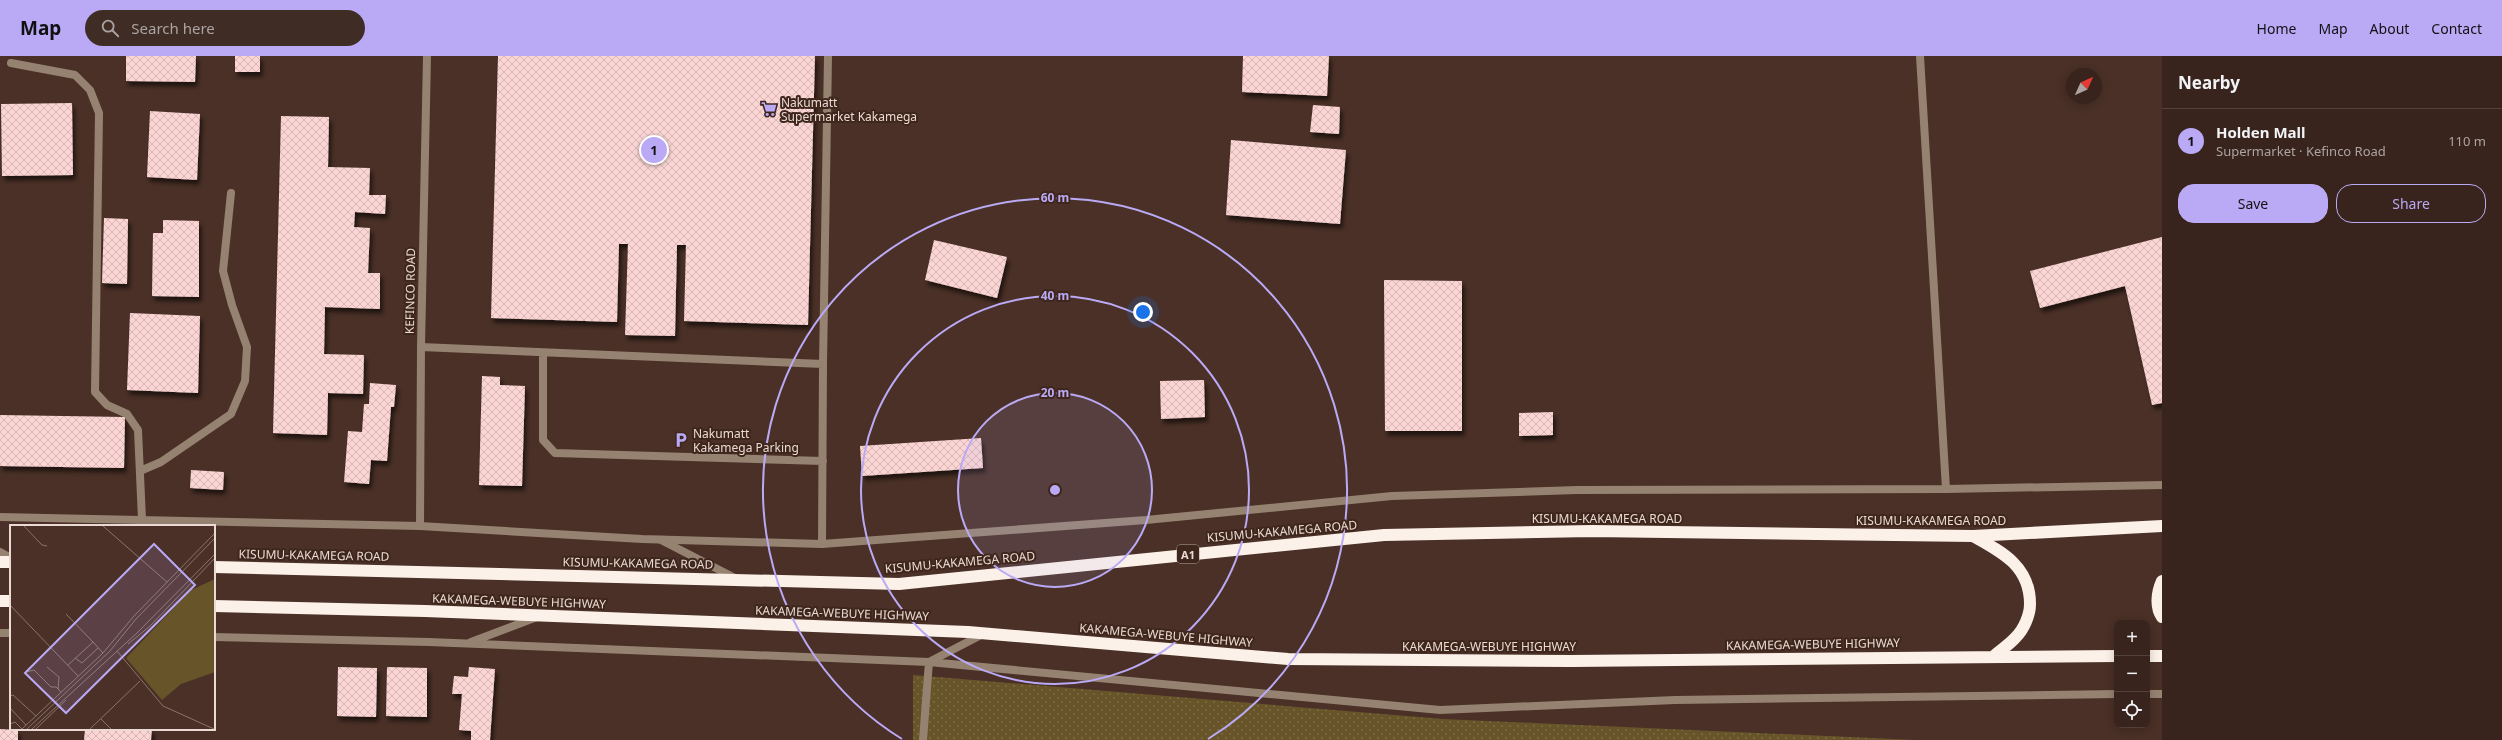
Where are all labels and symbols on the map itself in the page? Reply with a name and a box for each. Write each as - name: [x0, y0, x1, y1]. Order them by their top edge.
- north arrow: [2066, 68, 2102, 104]
- place label: Nakumatt Supermarket Kakamega: [781, 94, 917, 125]
- supermarket icon: Nakumatt Supermarket Kakamega: [760, 100, 778, 118]
- pin: 1: [641, 135, 667, 165]
- text: 60 m: [1041, 189, 1069, 206]
- street label: KEFINCO ROAD: [401, 247, 419, 334]
- text: 40 m: [1041, 287, 1069, 304]
- your location: [1133, 302, 1153, 322]
- text: 20 m: [1041, 384, 1069, 401]
- place label: Nakumatt Kakamega Parking: [693, 425, 799, 456]
- parking icon: Nakumatt Kakamega Parking: [672, 431, 690, 449]
- centre of rings: [1048, 483, 1062, 497]
- street label: KISUMU-KAKAMEGA ROAD: [1532, 510, 1683, 527]
- street label: KISUMU-KAKAMEGA ROAD: [1856, 512, 2007, 529]
- street label: KISUMU-KAKAMEGA ROAD: [1206, 516, 1358, 546]
- inset map: [10, 525, 215, 730]
- street label: KISUMU-KAKAMEGA ROAD: [239, 545, 390, 565]
- road number: A1: [1177, 545, 1199, 563]
- street label: KISUMU-KAKAMEGA ROAD: [884, 547, 1036, 577]
- street label: KISUMU-KAKAMEGA ROAD: [563, 553, 714, 573]
- street label: KAKAMEGA-WEBUYE HIGHWAY: [432, 589, 606, 613]
- street label: KAKAMEGA-WEBUYE HIGHWAY: [755, 601, 929, 625]
- street label: KAKAMEGA-WEBUYE HIGHWAY: [1079, 619, 1254, 651]
- street label: KAKAMEGA-WEBUYE HIGHWAY: [1726, 634, 1900, 654]
- street label: KAKAMEGA-WEBUYE HIGHWAY: [1402, 638, 1576, 655]

